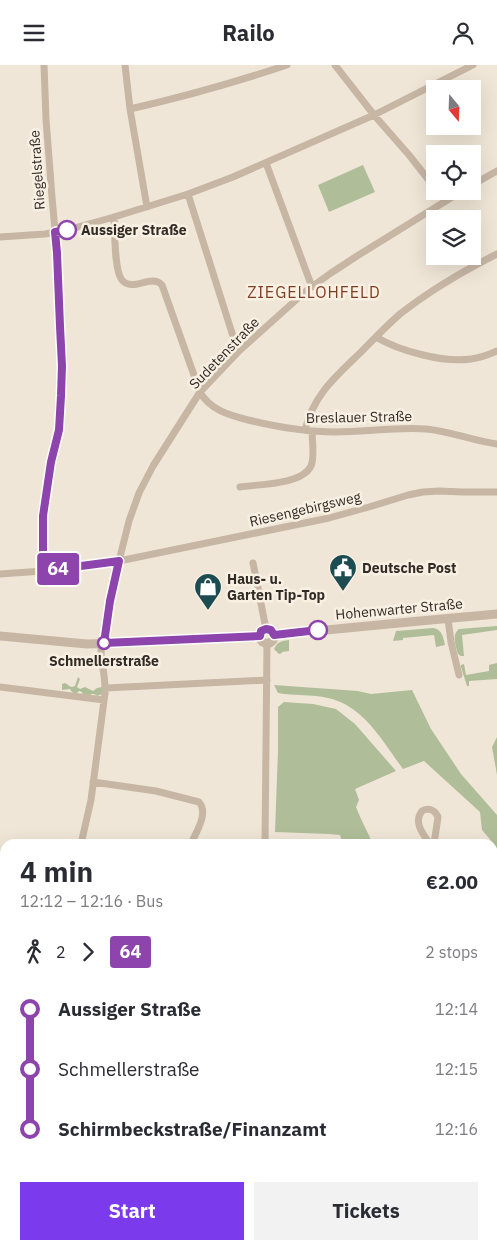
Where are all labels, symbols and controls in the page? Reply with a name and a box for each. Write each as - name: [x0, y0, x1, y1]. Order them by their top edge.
- text: Railo: [222, 18, 275, 47]
- icon: menu: [20, 19, 48, 47]
- icon: person: [449, 19, 477, 47]
- north arrow: [426, 80, 481, 135]
- map controls: [426, 80, 481, 265]
- street label: Riegelstraße: [25, 129, 49, 210]
- button: locate: [426, 145, 481, 200]
- button: layers: [426, 210, 481, 265]
- marker: Aussiger Straße: [57, 220, 77, 240]
- place label: Aussiger Straße: [81, 221, 187, 239]
- district label: ZIEGELLOHFELD: [247, 282, 381, 302]
- street label: Sudetenstraße: [185, 313, 263, 393]
- street label: Breslauer Straße: [306, 407, 413, 427]
- street label: Riesengebirgsweg: [247, 487, 363, 531]
- line badge: 64: [36, 553, 80, 585]
- public building icon: Deutsche Post: [328, 553, 358, 592]
- text: 64: [47, 557, 69, 580]
- place label: Deutsche Post: [362, 559, 456, 577]
- place label: Haus- u. Garten Tip-Top: [227, 570, 325, 604]
- shop icon: Haus- u. Garten Tip-Top: [193, 572, 223, 611]
- street label: Hohenwarter Straße: [335, 594, 464, 624]
- unlabelled marker: [308, 620, 328, 640]
- marker: Schmellerstraße: [97, 636, 111, 650]
- place label: Schmellerstraße: [49, 652, 159, 670]
- text: 4 min: [20, 853, 93, 890]
- text: €2.00: [426, 870, 478, 894]
- text: 12:12 – 12:16 · Bus: [20, 891, 163, 911]
- icon: walk: [20, 938, 48, 966]
- icon: forward: [74, 938, 102, 966]
- text: 64: [120, 940, 141, 963]
- text: 2: [56, 942, 66, 962]
- text: 2 stops: [425, 942, 478, 962]
- text: Aussiger Straße: [58, 997, 201, 1021]
- text: 12:14: [435, 999, 478, 1019]
- text: Schmellerstraße: [58, 1057, 199, 1081]
- text: 12:15: [435, 1059, 478, 1079]
- text: Schirmbeckstraße/Finanzamt: [58, 1117, 326, 1141]
- text: 12:16: [435, 1119, 478, 1139]
- button: Start: [20, 1182, 244, 1240]
- button: Tickets: [254, 1182, 478, 1240]

